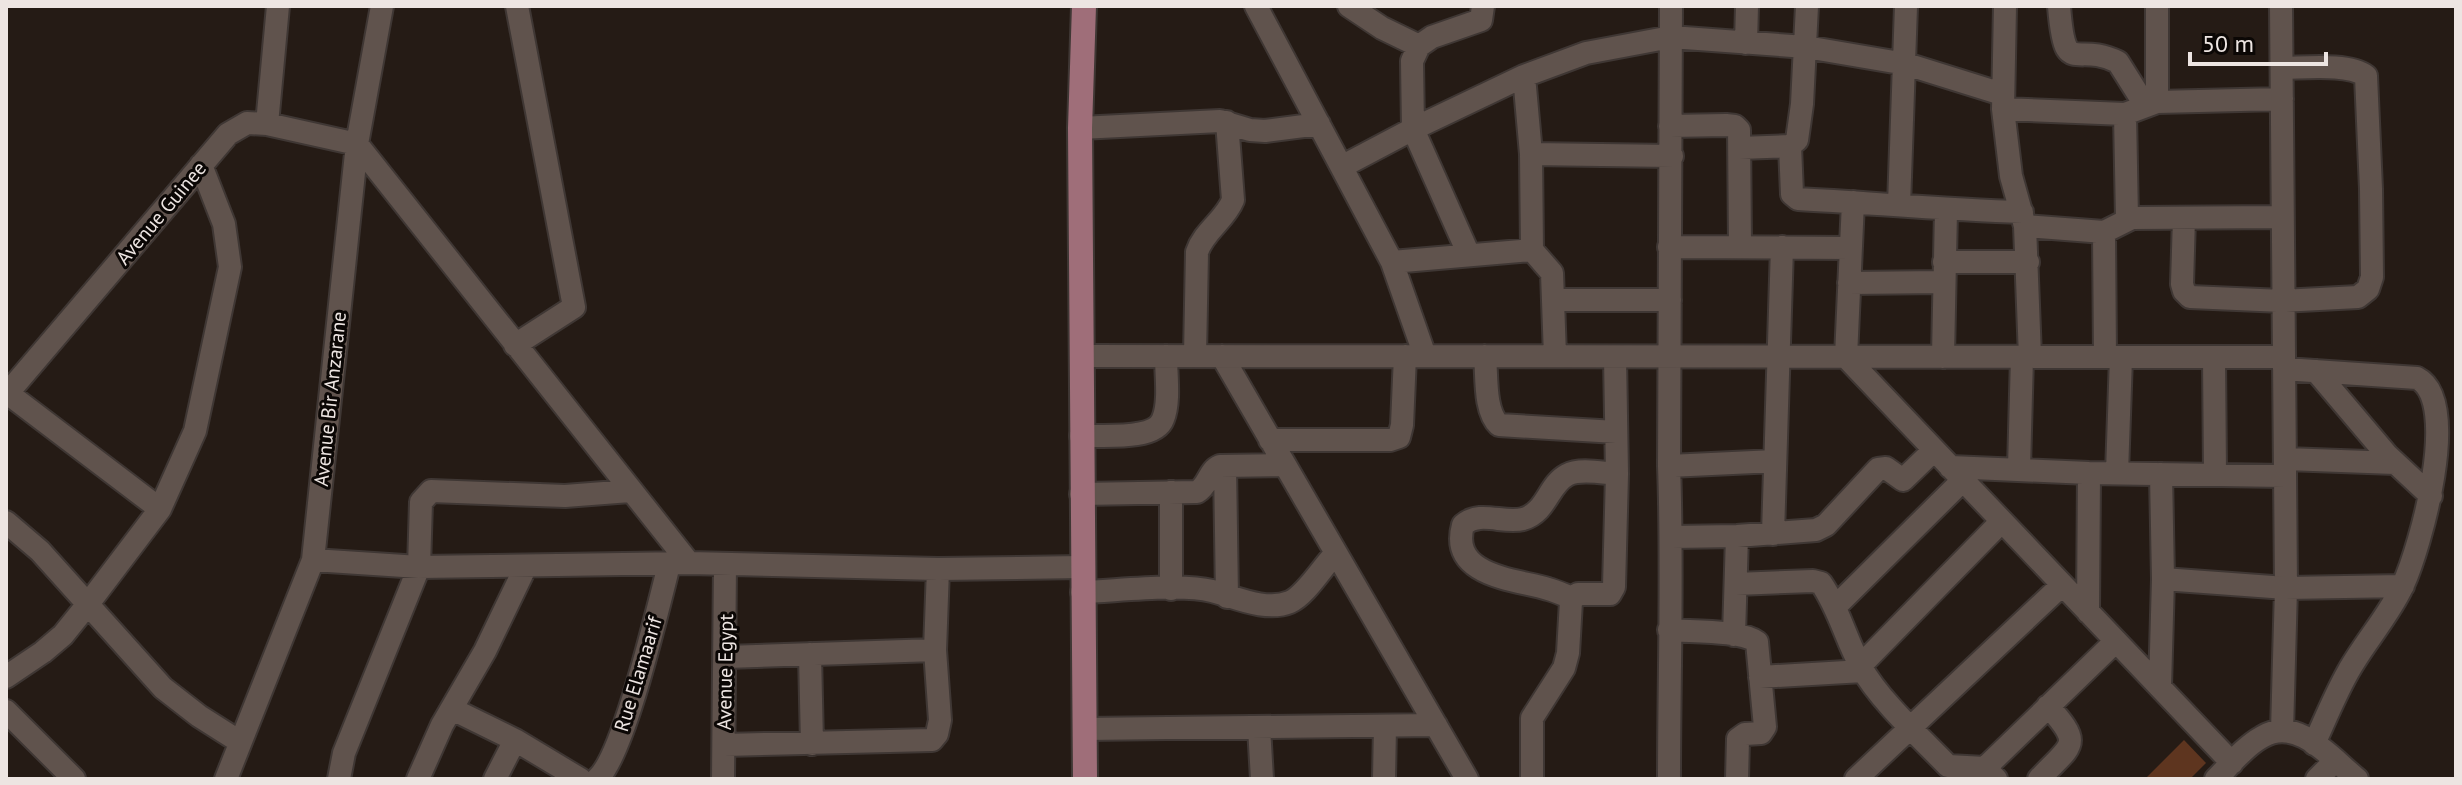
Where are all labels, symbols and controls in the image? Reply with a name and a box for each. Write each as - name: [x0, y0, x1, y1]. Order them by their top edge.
- scale bar: [2190, 16, 2326, 66]
- text: 50 m: [2202, 28, 2254, 59]
- street label: Avenue Guinee: [110, 156, 212, 270]
- street label: Avenue Bir Anzarane: [308, 310, 352, 488]
- street label: Rue Elamaarif: [608, 612, 668, 735]
- street label: Avenue Egypt: [711, 613, 739, 730]

